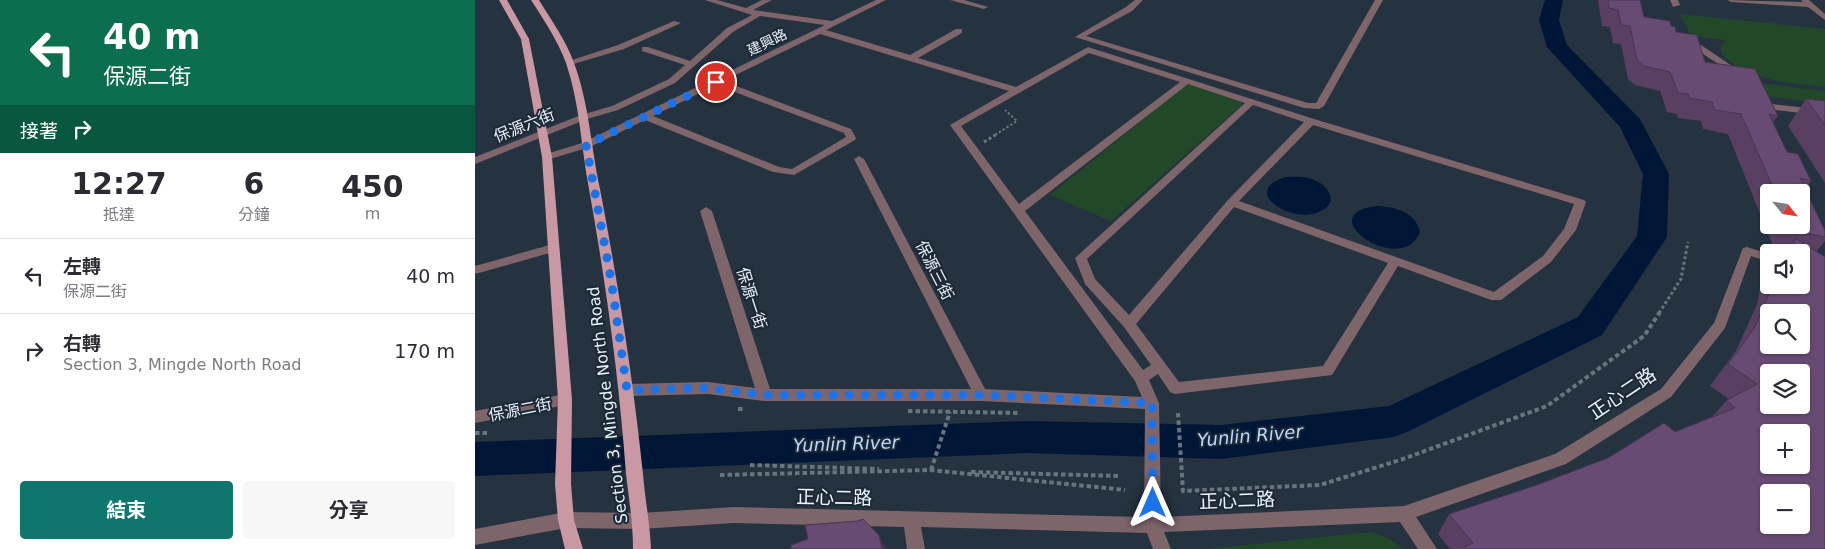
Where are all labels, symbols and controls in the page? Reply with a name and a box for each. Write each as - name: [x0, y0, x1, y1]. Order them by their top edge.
- text: 40 m: [103, 17, 200, 57]
- icon: left: [20, 20, 85, 85]
- street label: 建興路: [745, 26, 789, 58]
- pin: [695, 61, 737, 103]
- text: 保源二街: [103, 64, 191, 89]
- icon: arrive: [702, 68, 730, 96]
- street label: 保源六街: [491, 105, 557, 146]
- icon: right: [68, 115, 96, 143]
- text: 接著: [20, 120, 58, 142]
- text: 12:27: [71, 166, 167, 201]
- text: 6: [243, 166, 264, 201]
- text: 450: [341, 169, 404, 204]
- north arrow: [1760, 184, 1810, 234]
- map controls: [1760, 184, 1810, 534]
- text: m: [365, 204, 380, 223]
- text: 抵達: [103, 205, 135, 224]
- text: 分鐘: [238, 205, 270, 224]
- street label: 保源三街: [912, 237, 958, 303]
- button: sound: [1760, 244, 1810, 294]
- text: 左轉: [63, 255, 101, 277]
- icon: left: [20, 262, 48, 290]
- text: 40 m: [406, 265, 455, 287]
- street label: 保源一街: [733, 265, 770, 332]
- text: 保源二街: [63, 282, 127, 301]
- street label: Section 3, Mingde North Road: [584, 285, 631, 524]
- button: search: [1760, 304, 1810, 354]
- text: 右轉: [63, 332, 101, 354]
- icon: right: [20, 337, 48, 365]
- text: 170 m: [394, 340, 455, 362]
- text: Section 3, Mingde North Road: [63, 355, 302, 374]
- street label: 正心二路: [1584, 363, 1660, 423]
- button: layers: [1760, 364, 1810, 414]
- street label: 保源二街: [487, 394, 553, 425]
- water label: Yunlin River: [1196, 420, 1305, 451]
- button: +: [1760, 424, 1810, 474]
- water label: Yunlin River: [793, 431, 901, 456]
- position arrow: [1126, 476, 1178, 528]
- button: 結束: [20, 481, 233, 539]
- button: 分享: [243, 481, 455, 539]
- button: −: [1760, 484, 1810, 534]
- street label: 正心二路: [796, 485, 872, 509]
- street label: 正心二路: [1199, 488, 1275, 512]

